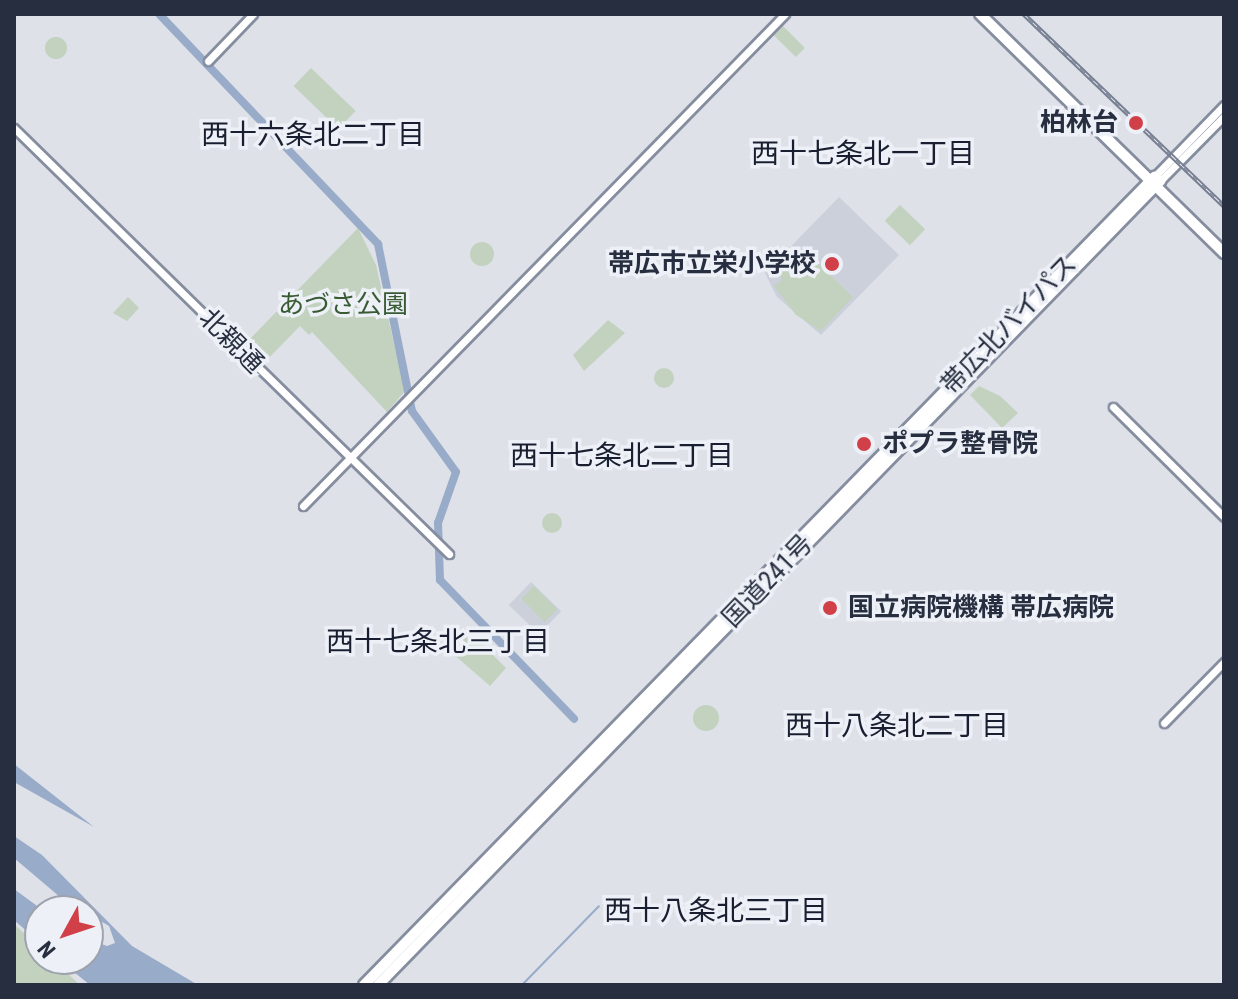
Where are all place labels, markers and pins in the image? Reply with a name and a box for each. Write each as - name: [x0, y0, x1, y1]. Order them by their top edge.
- place label: 柏林台: [1040, 107, 1118, 139]
- marker: 柏林台: [1125, 112, 1147, 134]
- place label: 帯広市立栄小学校: [608, 248, 816, 280]
- marker: 帯広市立栄小学校: [823, 255, 841, 273]
- place label: ポプラ整骨院: [882, 428, 1038, 460]
- marker: ポプラ整骨院: [853, 433, 875, 455]
- place label: 国立病院機構 帯広病院: [848, 592, 1114, 624]
- marker: 国立病院機構 帯広病院: [819, 597, 841, 619]

